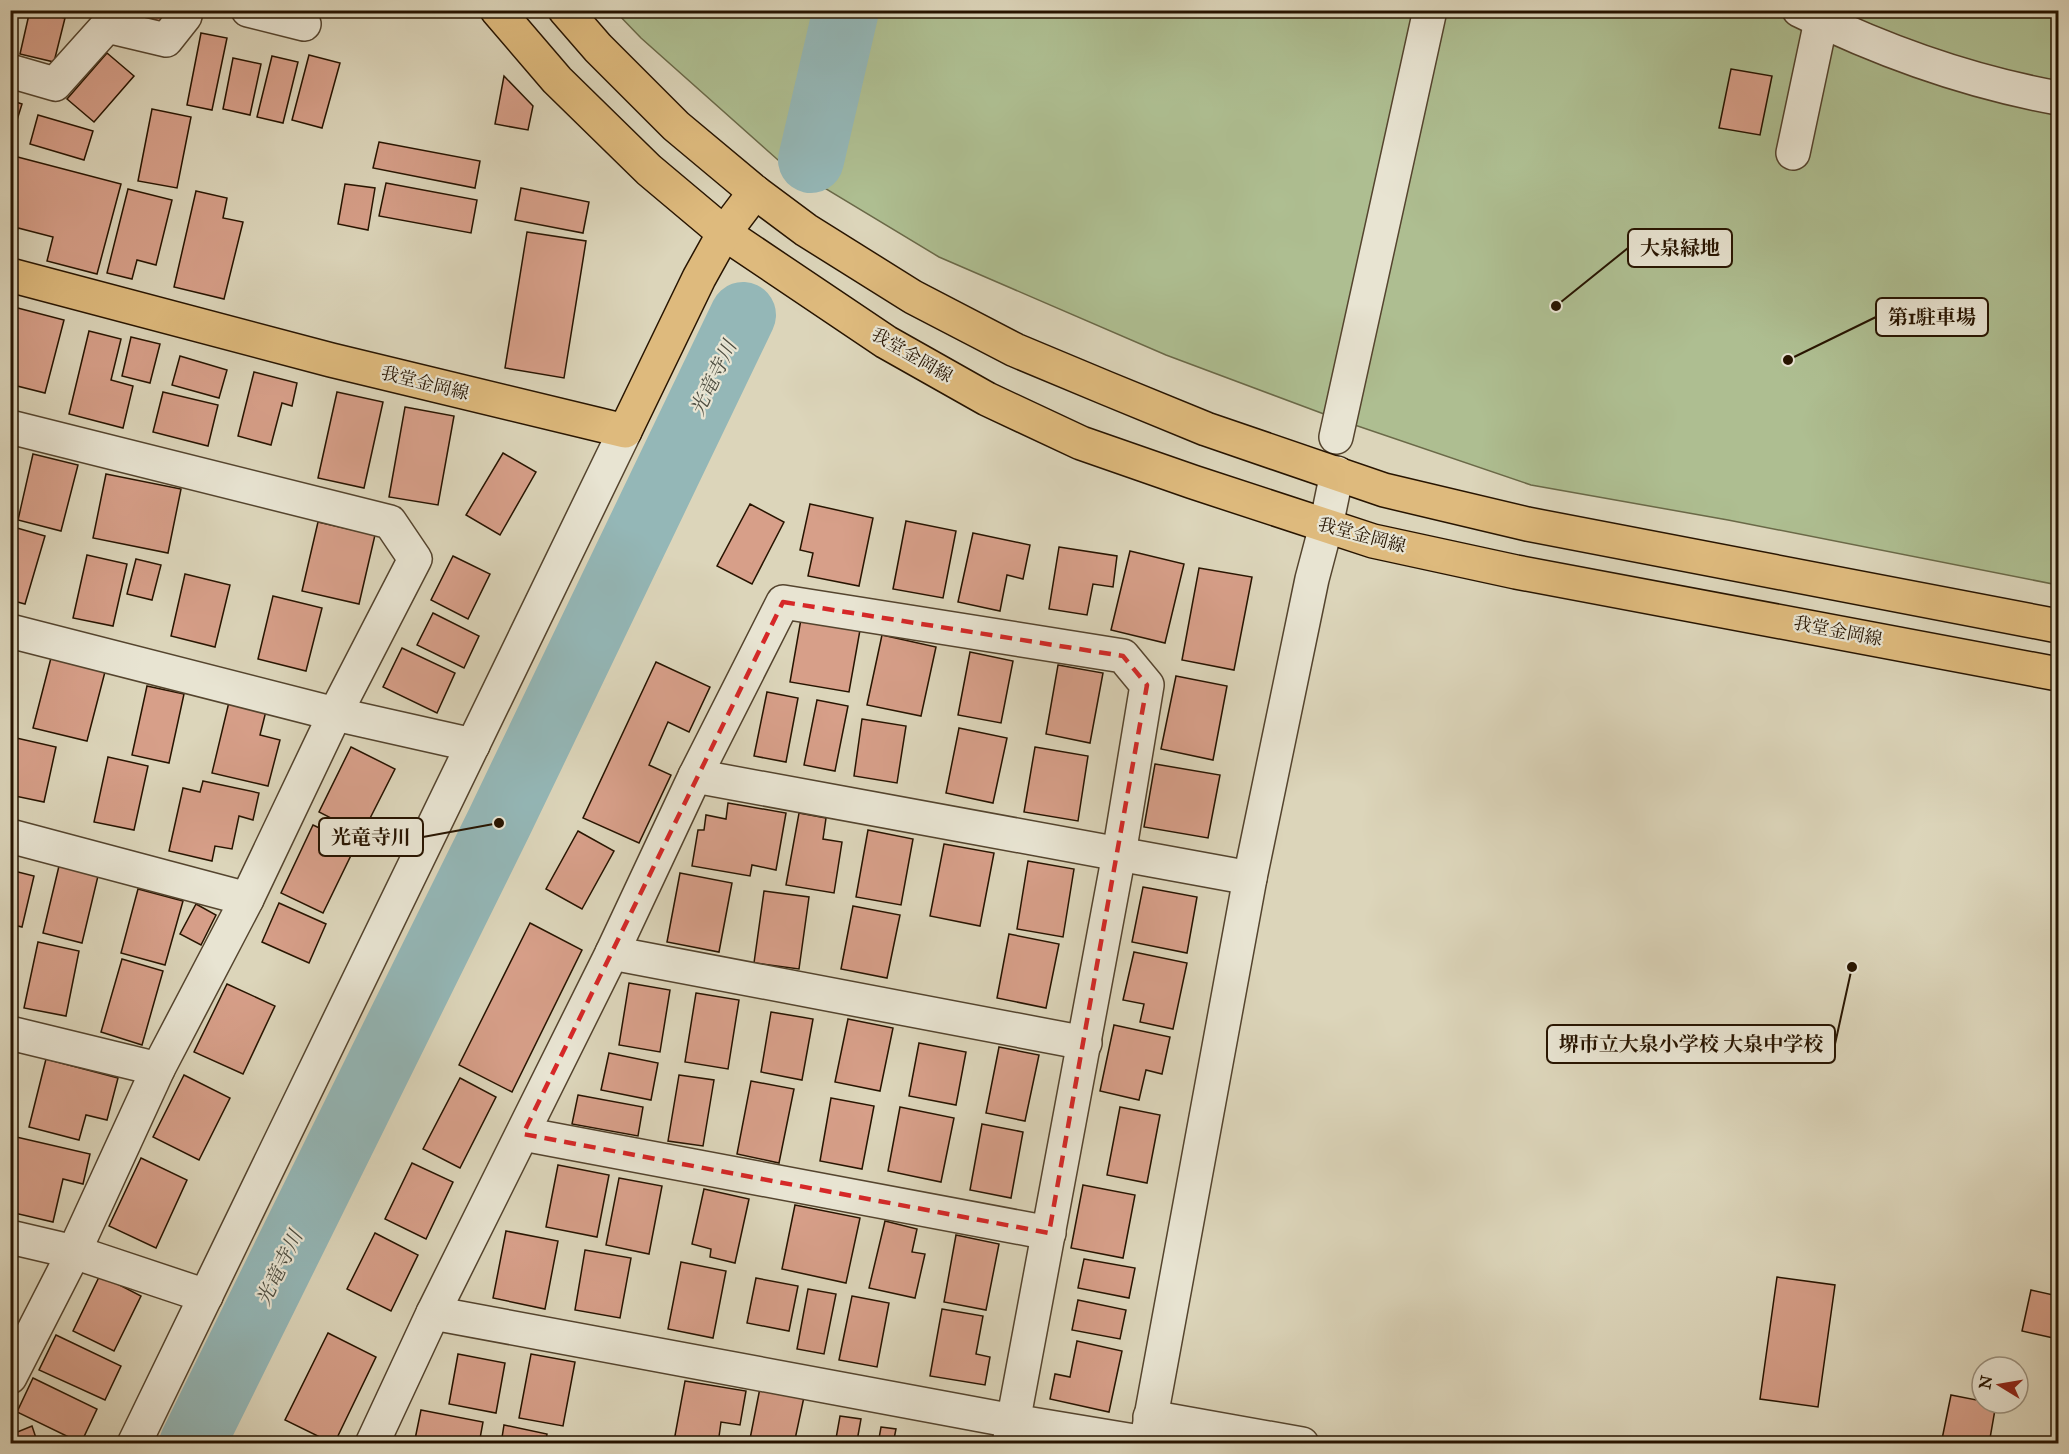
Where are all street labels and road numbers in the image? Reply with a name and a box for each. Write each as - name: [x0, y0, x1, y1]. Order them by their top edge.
- street label: 我堂金岡線: [868, 323, 956, 387]
- street label: 我堂金岡線: [379, 361, 471, 405]
- street label: 我堂金岡線: [1316, 513, 1408, 557]
- street label: 我堂金岡線: [1792, 612, 1884, 650]

